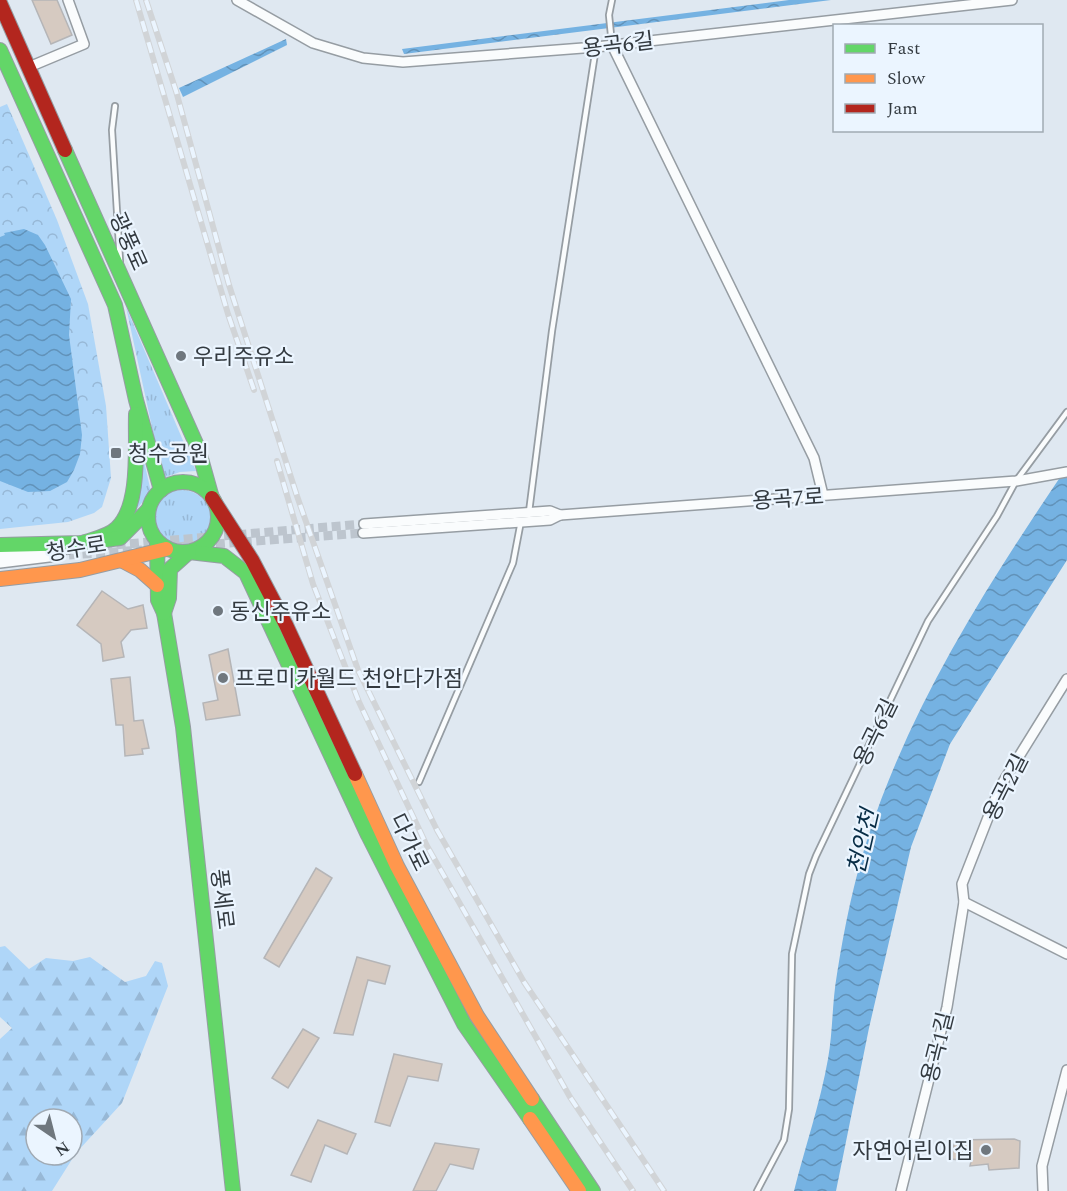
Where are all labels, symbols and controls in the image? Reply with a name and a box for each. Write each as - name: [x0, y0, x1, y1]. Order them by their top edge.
- legend: [833, 24, 1043, 132]
- street label: 용곡6길: [581, 25, 656, 66]
- text: Fast: [887, 35, 920, 62]
- text: Slow: [887, 65, 926, 92]
- text: Jam: [887, 95, 918, 122]
- street label: 광풍로: [100, 207, 155, 276]
- place label: 우리주유소: [193, 341, 294, 374]
- marker: 우리주유소: [174, 349, 188, 363]
- place label: 청수공원: [128, 438, 209, 471]
- marker: 청수공원: [109, 446, 123, 460]
- street label: 용곡7로: [751, 481, 825, 518]
- street label: 청수로: [44, 528, 109, 571]
- place label: 동신주유소: [230, 596, 331, 629]
- marker: 동신주유소: [211, 604, 225, 618]
- place label: 프로미카월드 천안다가점: [235, 663, 463, 696]
- marker: 프로미카월드 천안다가점: [216, 671, 230, 685]
- street label: 용곡6길: [846, 693, 907, 772]
- street label: 용곡2길: [975, 748, 1037, 827]
- water label: 천안천: [839, 803, 890, 879]
- street label: 다가로: [381, 808, 437, 877]
- street label: 풍세로: [201, 867, 242, 931]
- street label: 용곡1길: [914, 1009, 963, 1086]
- north arrow: [24, 1107, 84, 1167]
- text: N: [50, 1135, 74, 1162]
- place label: 자연어린이집: [853, 1135, 974, 1168]
- marker: 자연어린이집: [979, 1143, 993, 1157]

